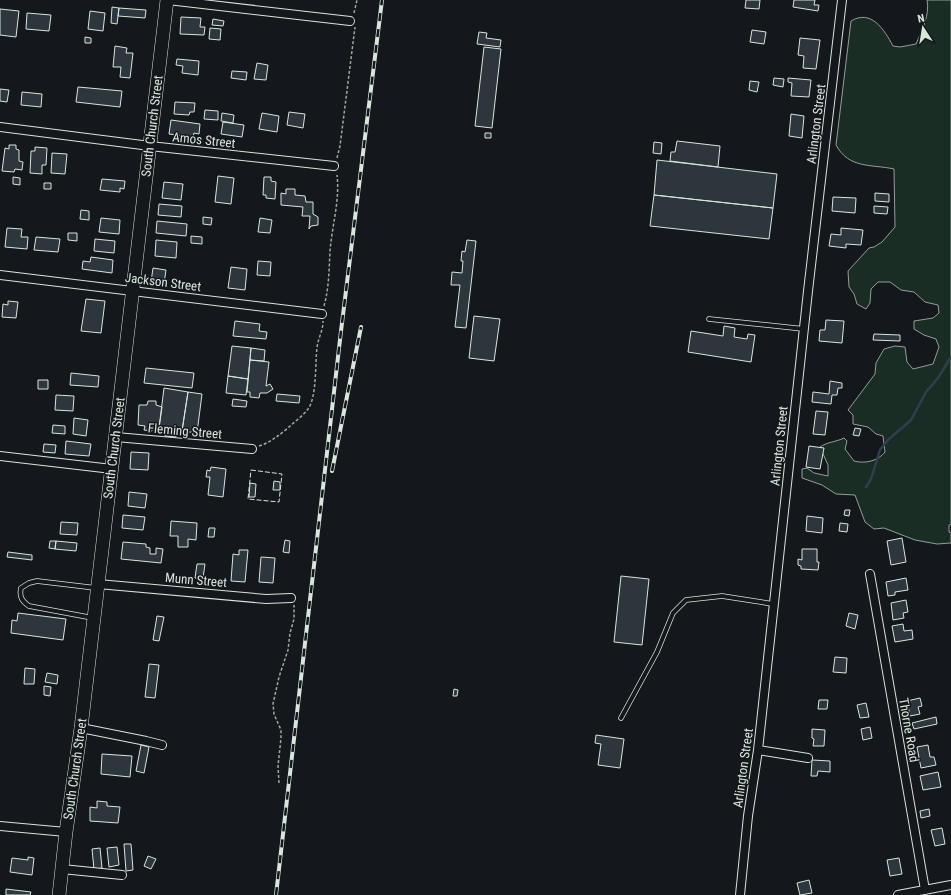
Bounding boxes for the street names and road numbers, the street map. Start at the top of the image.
street label: South Church Street [138,74,166,178]
street label: Arlington Street [804,83,828,165]
street label: Amos Street [172,129,236,151]
street label: Jackson Street [124,270,202,294]
street label: South Church Street [100,396,128,500]
street label: Arlington Street [767,405,791,487]
street label: Fleming Street [147,420,223,442]
street label: Munn Street [164,570,228,590]
street label: Thorne Road [896,697,922,763]
street label: South Church Street [60,717,90,821]
street label: Arlington Street [730,727,756,809]

